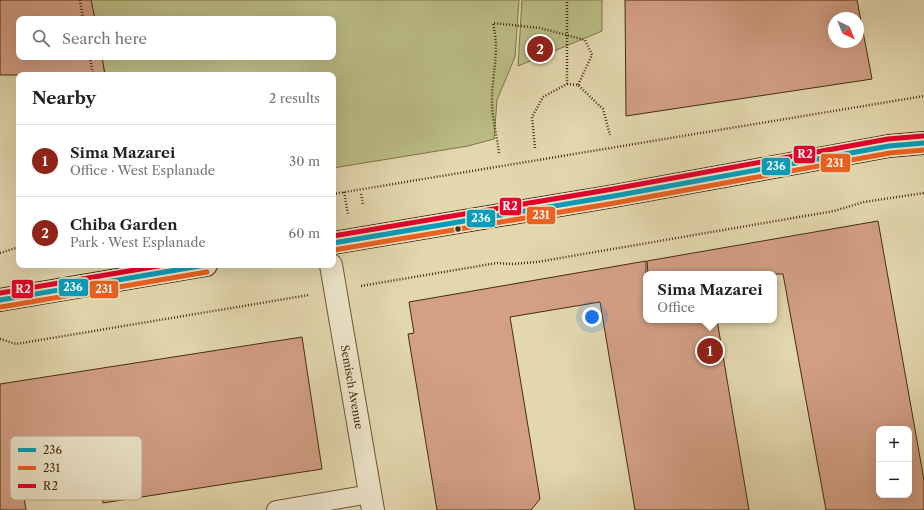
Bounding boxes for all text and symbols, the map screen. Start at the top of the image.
north arrow [828,12,864,48]
search box [16,16,336,60]
icon: search [30,27,52,49]
text: Search here [62,29,147,48]
pin: 2 [527,34,553,64]
text: Nearby [32,88,96,108]
text: 2 results [269,90,320,106]
text: Sima Mazarei [70,143,175,162]
line badge: R2 [793,145,816,164]
text: R2 [797,147,813,161]
text: 1 [42,153,48,169]
text: 30 m [289,153,320,169]
line badge: 231 [820,153,851,173]
text: 231 [826,156,844,170]
line badge: 236 [761,157,791,176]
text: 236 [766,159,786,173]
text: Office · West Esplanade [70,162,215,178]
line badge: R2 [499,197,522,216]
text: R2 [502,199,518,213]
line badge: 231 [526,206,556,225]
text: 231 [532,208,550,222]
line badge: 236 [466,209,496,228]
text: 236 [471,211,491,225]
text: Chiba Garden [70,215,178,234]
unlabelled marker [453,224,463,234]
text: 2 [41,225,49,241]
text: 60 m [289,225,320,241]
text: Park · West Esplanade [70,234,206,250]
popup [643,271,777,323]
line badge: 236 [58,278,89,297]
line badge: R2 [11,279,34,299]
text: 236 [63,280,83,294]
line badge: 231 [89,280,119,299]
text: Sima Mazarei [657,280,763,299]
text: R2 [15,282,31,296]
text: 231 [95,282,113,296]
text: Office [657,299,695,315]
your location [582,307,602,327]
pin: 1 [697,336,723,366]
street label: Semisch Avenue [338,344,366,430]
map controls [876,426,912,498]
button: + [876,426,912,462]
legend [10,436,142,500]
text: 236 [43,443,62,457]
text: 231 [43,461,60,475]
button: − [876,462,912,498]
text: R2 [43,479,58,493]

